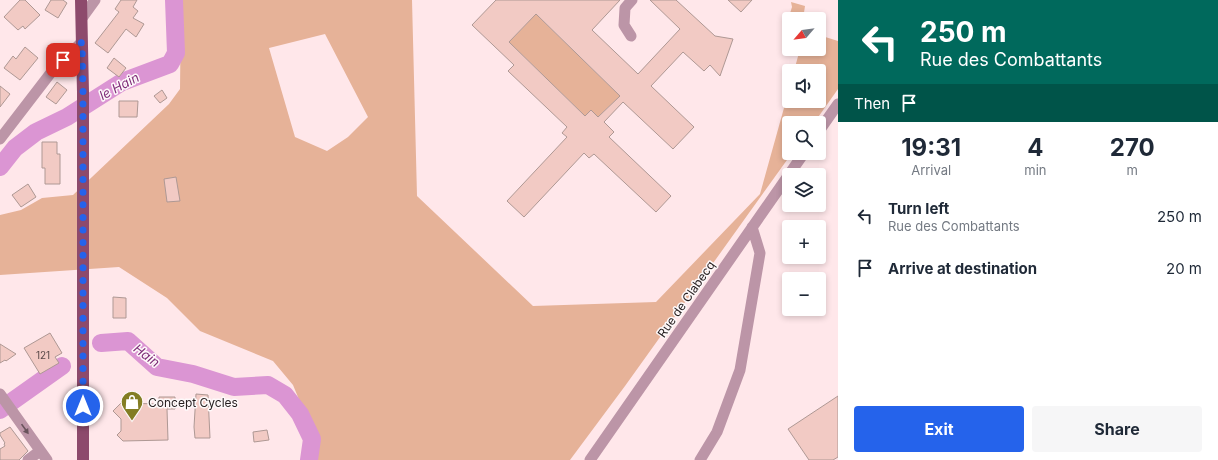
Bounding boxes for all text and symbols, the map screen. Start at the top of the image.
north arrow [782,12,826,56]
map controls [782,12,826,316]
text: 250 m [920,15,1007,49]
icon: left [854,16,906,68]
pin [46,43,80,77]
icon: arrive [52,49,74,71]
text: Rue des Combattants [920,49,1102,70]
button: sound [782,64,826,108]
water label: le Hain [96,69,142,103]
icon: arrive [898,92,920,114]
text: Then [854,94,890,113]
button: search [782,116,826,160]
text: 19:31 [901,133,961,162]
text: 4 [1027,133,1044,162]
text: 270 [1110,133,1155,162]
text: Arrival [911,162,951,178]
text: min [1024,162,1047,178]
text: m [1127,162,1138,178]
button: layers [782,168,826,212]
text: Turn left [888,199,949,218]
icon: left [854,205,876,227]
text: 250 m [1157,207,1202,226]
text: Rue des Combattants [888,218,1020,234]
button: + [782,220,826,264]
icon: arrive [854,257,876,279]
street label: Rue de Clabecq [654,258,718,340]
text: Arrive at destination [888,259,1037,278]
text: 20 m [1166,259,1202,278]
button: − [782,272,826,316]
water label: Hain [131,340,163,370]
house number: 121 [36,349,50,361]
position arrow [62,385,104,427]
shop icon: Concept Cycles [119,389,145,422]
place label: Concept Cycles [148,395,238,410]
button: Exit [854,406,1024,452]
button: Share [1032,406,1202,452]
one-way arrow [21,424,29,434]

